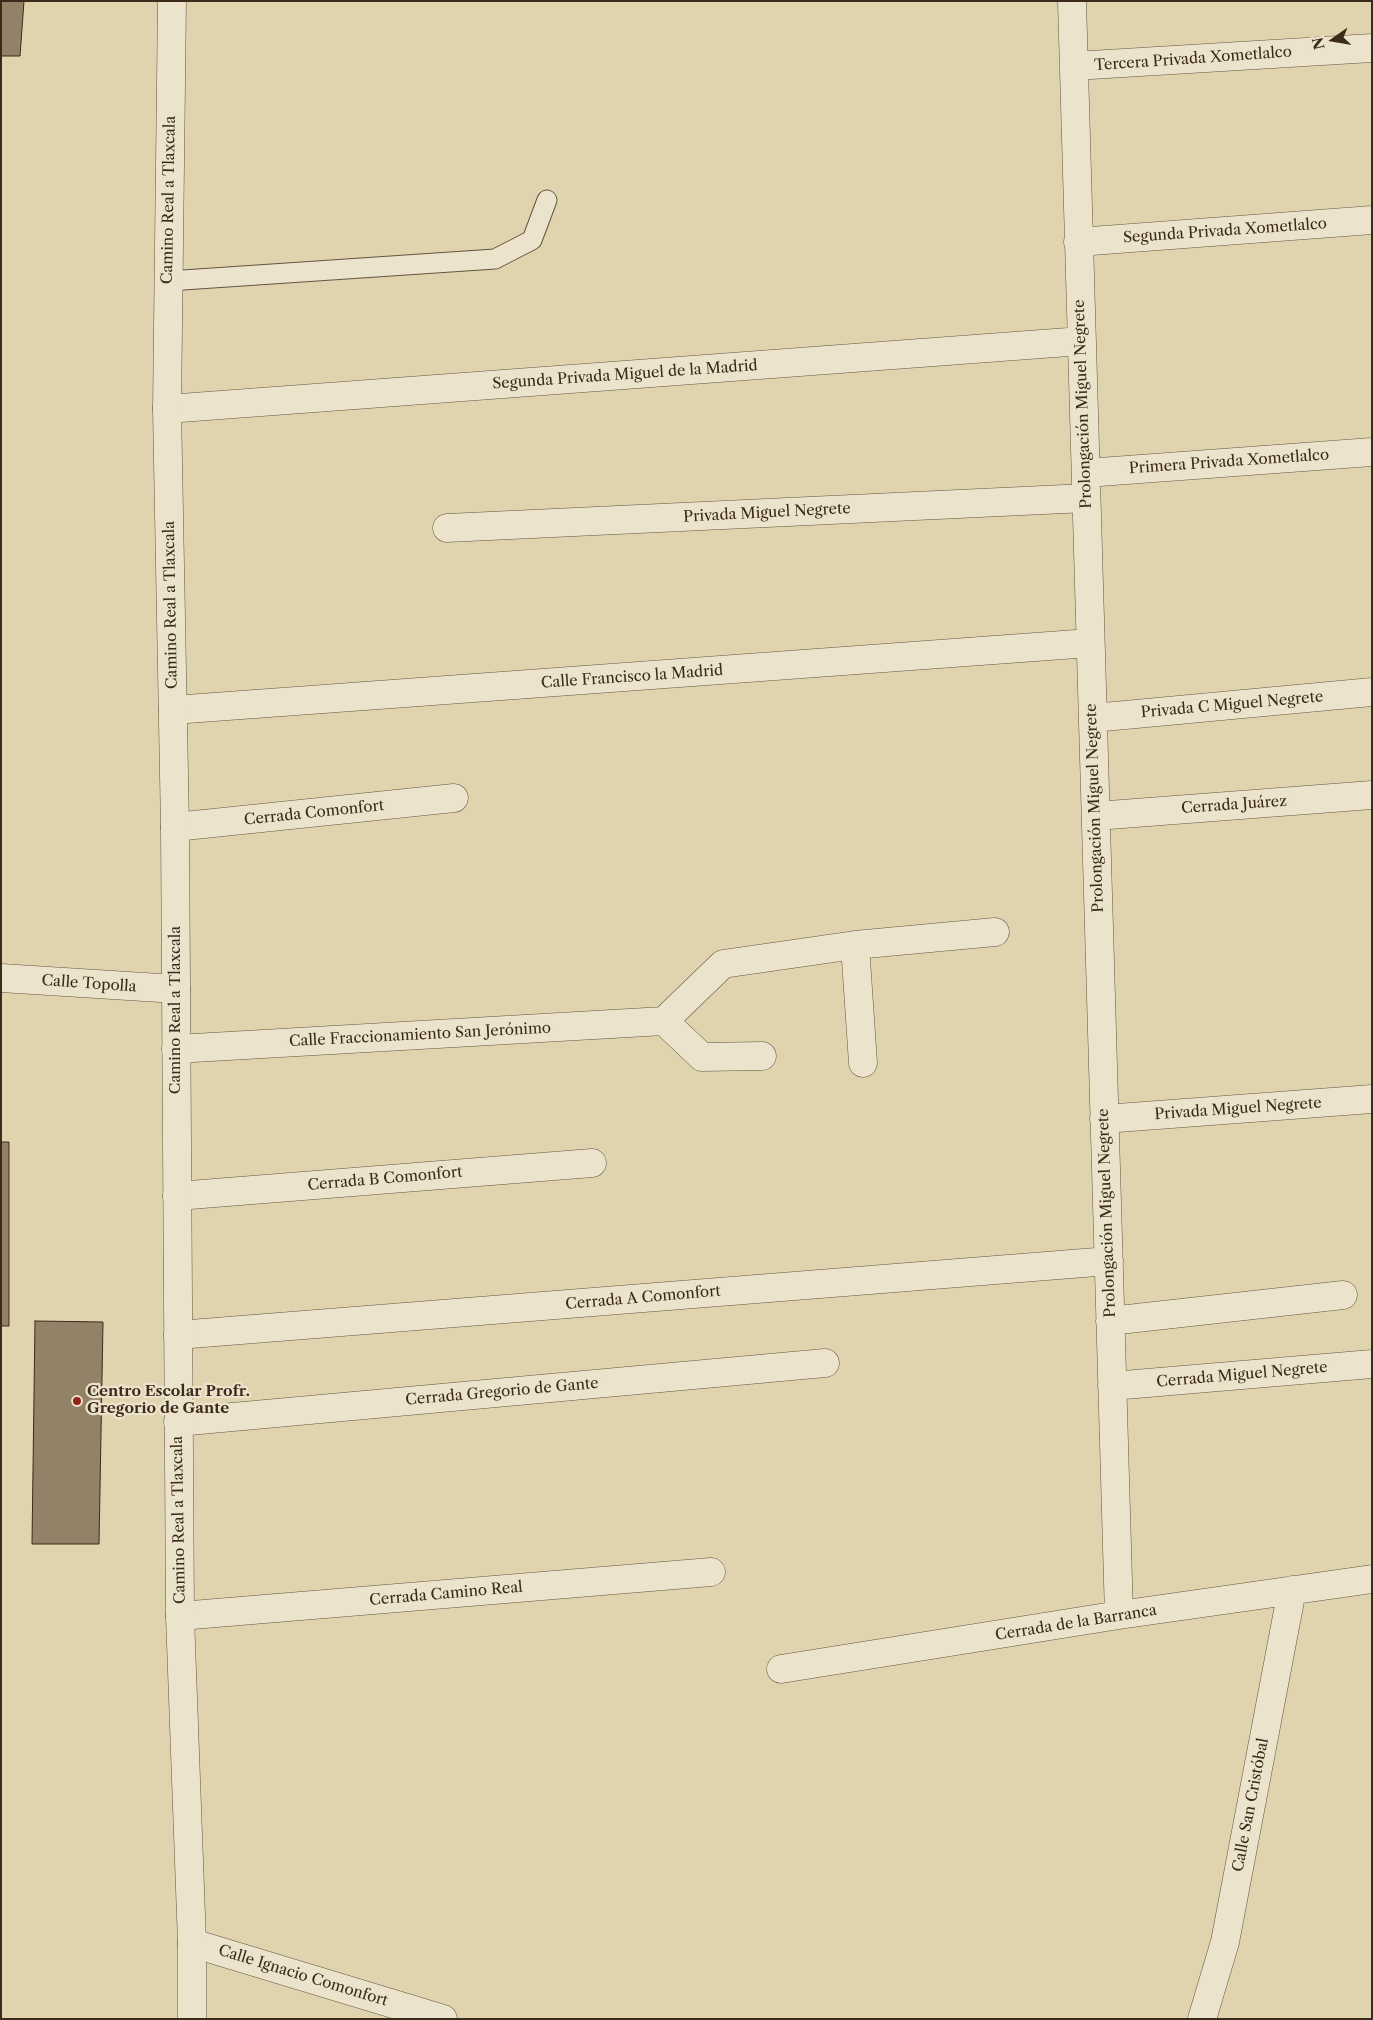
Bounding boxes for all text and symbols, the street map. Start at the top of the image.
north arrow [1308,15,1358,65]
text: N [1308,35,1329,51]
street label: Tercera Privada Xometlalco [1094,43,1292,75]
street label: Camino Real a Tlaxcala [159,116,179,284]
street label: Segunda Privada Xometlalco [1122,215,1328,247]
street label: Prolongación Miguel Negrete [1070,299,1096,509]
street label: Segunda Privada Miguel de la Madrid [492,357,758,393]
street label: Primera Privada Xometlalco [1128,446,1330,478]
street label: Privada Miguel Negrete [683,500,851,526]
street label: Camino Real a Tlaxcala [161,521,181,689]
street label: Calle Francisco la Madrid [540,662,724,692]
street label: Privada C Miguel Negrete [1140,688,1324,722]
street label: Prolongación Miguel Negrete [1082,703,1108,913]
street label: Cerrada Juárez [1180,792,1288,818]
street label: Cerrada Comonfort [243,797,385,829]
street label: Camino Real a Tlaxcala [167,926,185,1094]
street label: Calle Topolla [41,972,137,996]
street label: Calle Fraccionamiento San Jerónimo [288,1019,552,1051]
street label: Privada Miguel Negrete [1154,1094,1322,1124]
street label: Prolongación Miguel Negrete [1094,1108,1120,1318]
street label: Cerrada B Comonfort [307,1163,463,1195]
street label: Cerrada A Comonfort [565,1282,721,1314]
street label: Cerrada Miguel Negrete [1156,1359,1328,1391]
street label: Cerrada Gregorio de Gante [405,1375,599,1409]
place label: Centro Escolar Profr. Gregorio de Gante [87,1383,250,1418]
marker: Centro Escolar Profr. Gregorio de Gante [71,1395,83,1407]
street label: Camino Real a Tlaxcala [169,1436,189,1604]
street label: Cerrada Camino Real [369,1578,523,1610]
street label: Cerrada de la Barranca [994,1601,1158,1645]
street label: Calle San Cristóbal [1229,1737,1273,1873]
street label: Calle Ignacio Comonfort [216,1942,390,2010]

